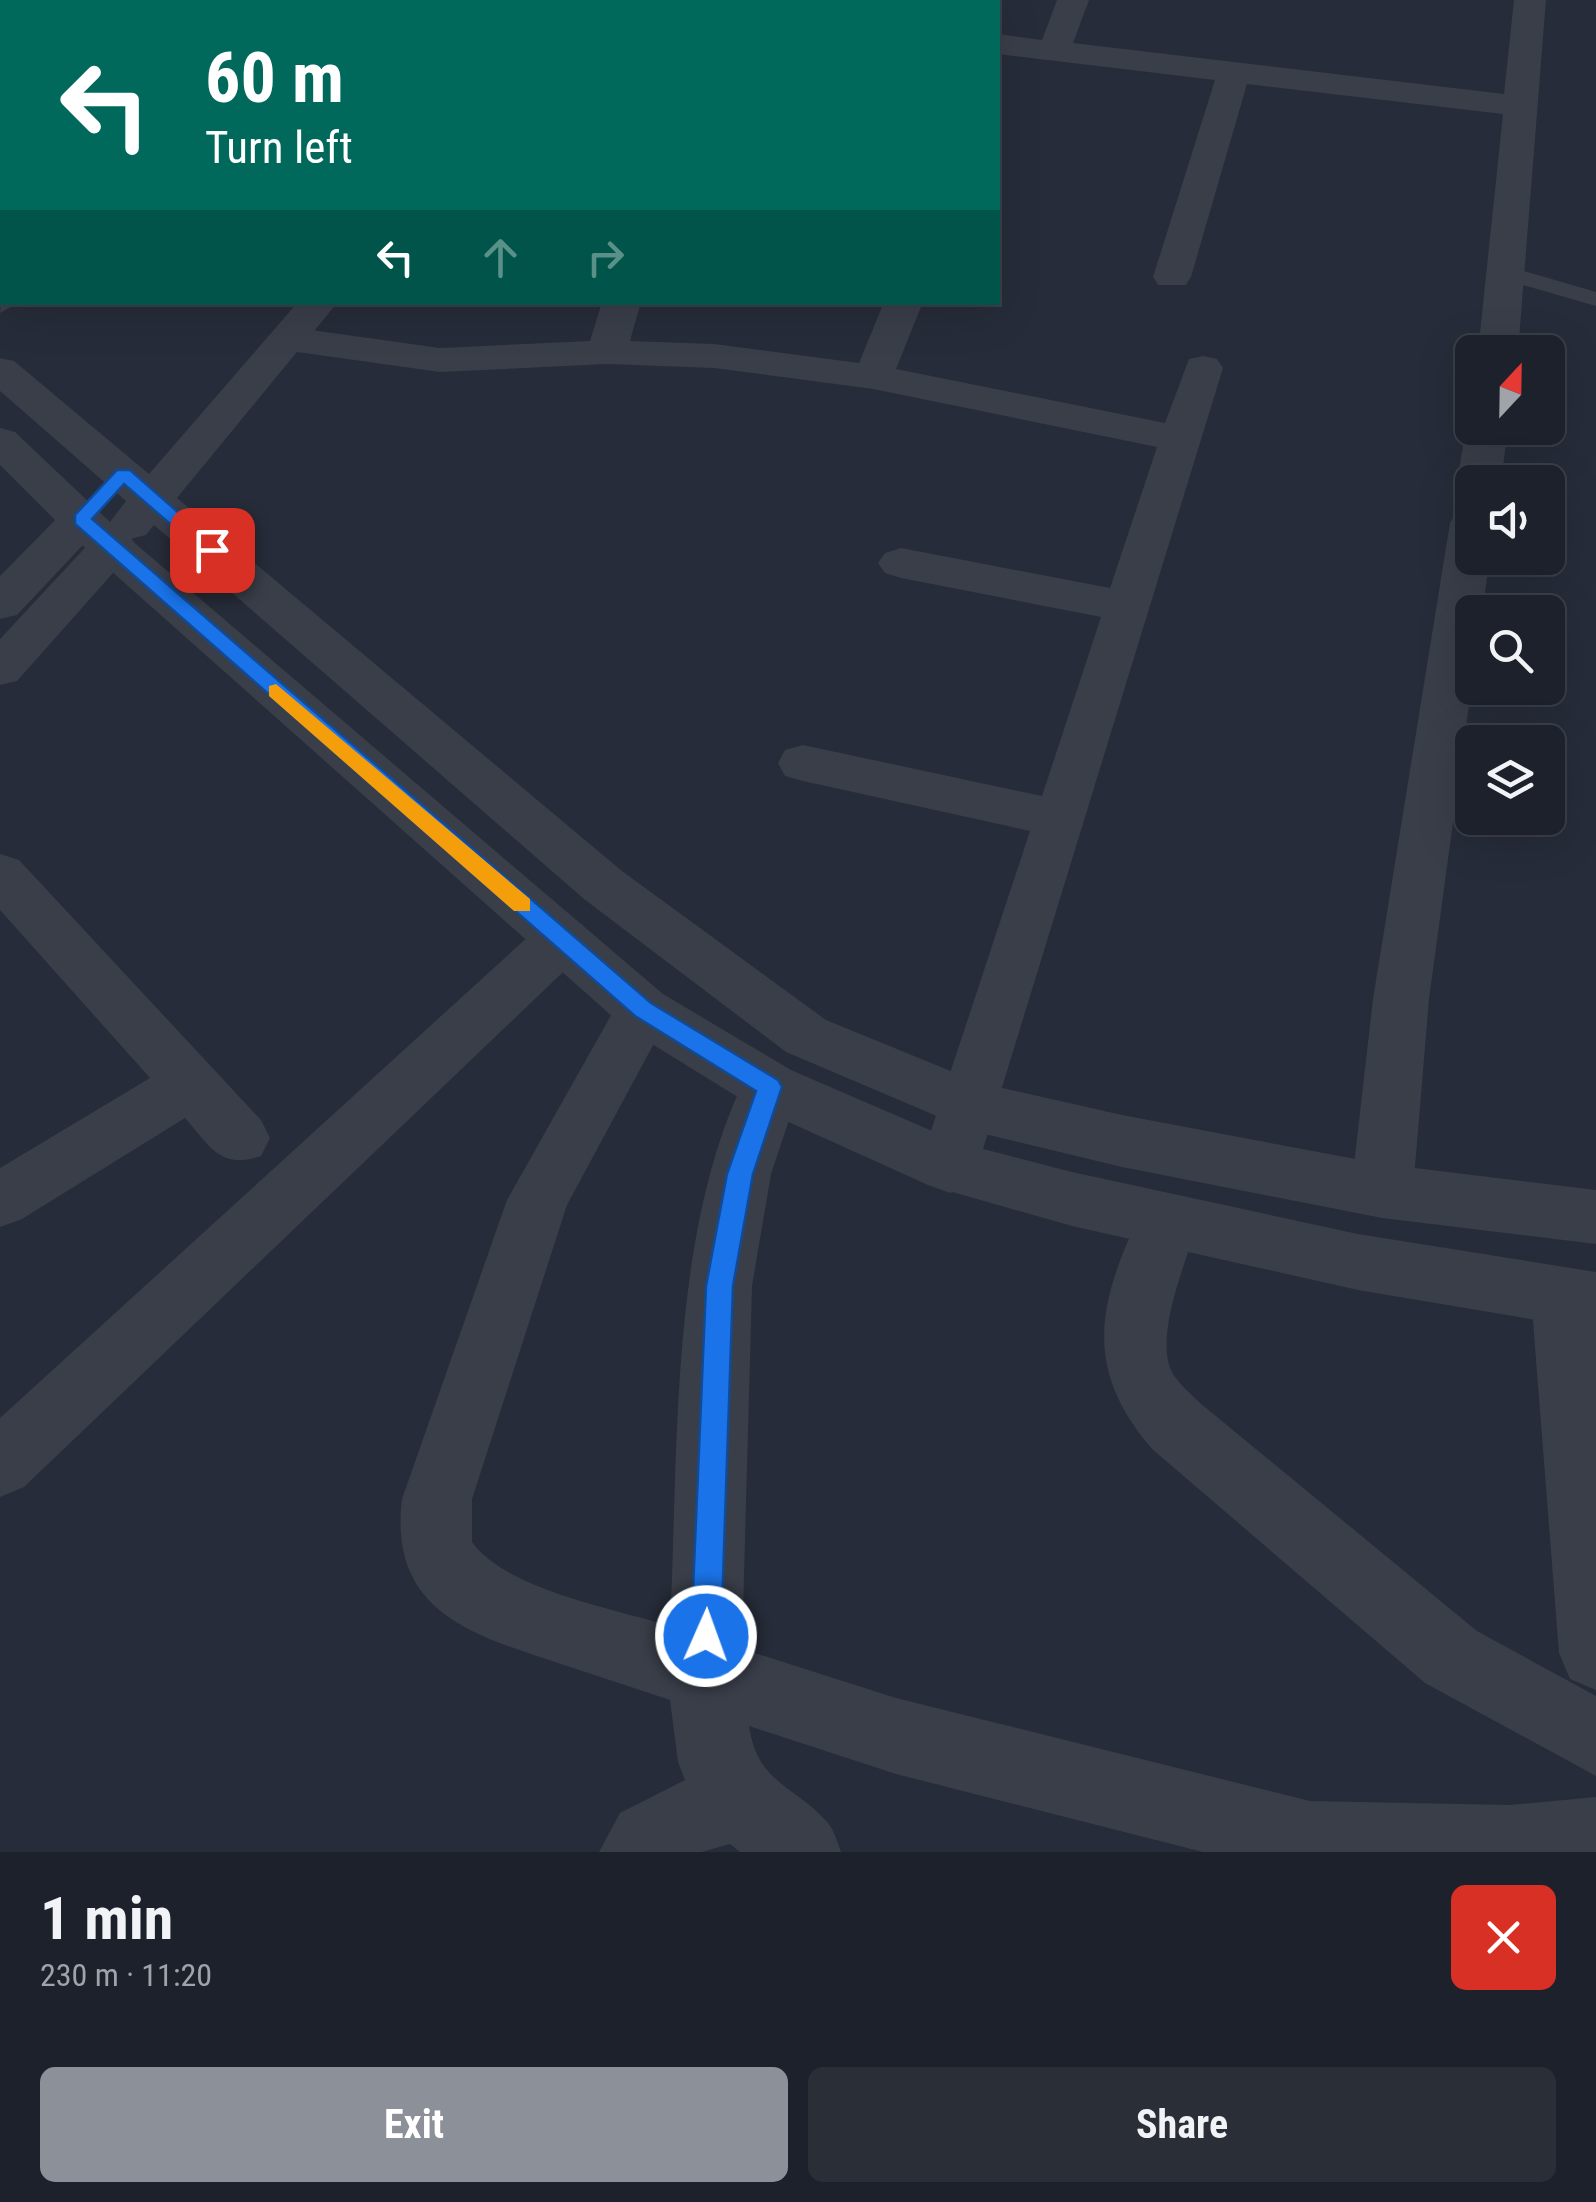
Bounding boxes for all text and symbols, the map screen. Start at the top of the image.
text: 60 m [205,37,344,119]
icon: left [40,40,170,170]
text: Turn left [205,121,353,174]
icon: left [368,230,423,285]
icon: ahead [473,230,528,285]
icon: right [578,230,633,285]
north arrow [1455,335,1565,445]
map controls [1455,335,1565,835]
button: sound [1455,465,1565,575]
pin [170,508,255,593]
icon: arrive [185,523,240,578]
button: search [1455,595,1565,705]
button: layers [1455,725,1565,835]
position arrow [654,1584,758,1688]
text: 1 min [40,1883,173,1954]
button: close [1451,1885,1556,1990]
text: 230 m · 11:20 [40,1956,212,1994]
button: Exit [40,2067,788,2182]
button: Share [808,2067,1556,2182]

